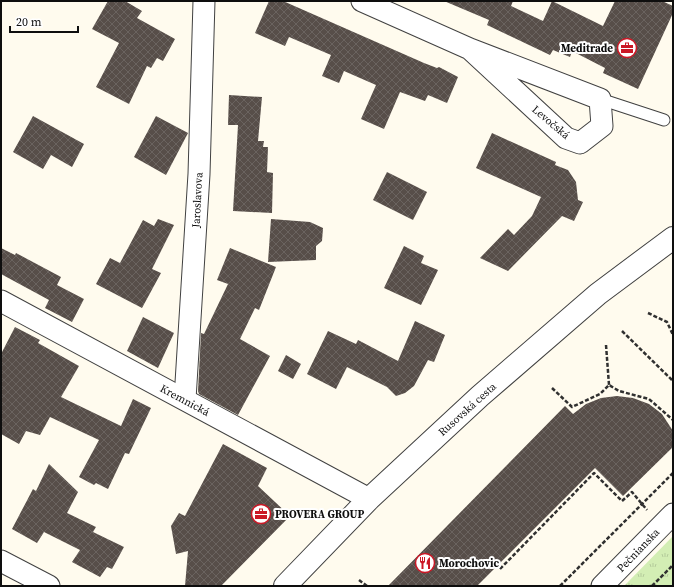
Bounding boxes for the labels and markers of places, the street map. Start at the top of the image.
office icon: Meditrade [616,37,638,59]
place label: Meditrade [561,41,613,56]
office icon: PROVERA GROUP [250,503,272,525]
place label: PROVERA GROUP [275,507,364,522]
restaurant icon: Morochovic [414,552,436,574]
place label: Morochovic [439,556,500,571]

